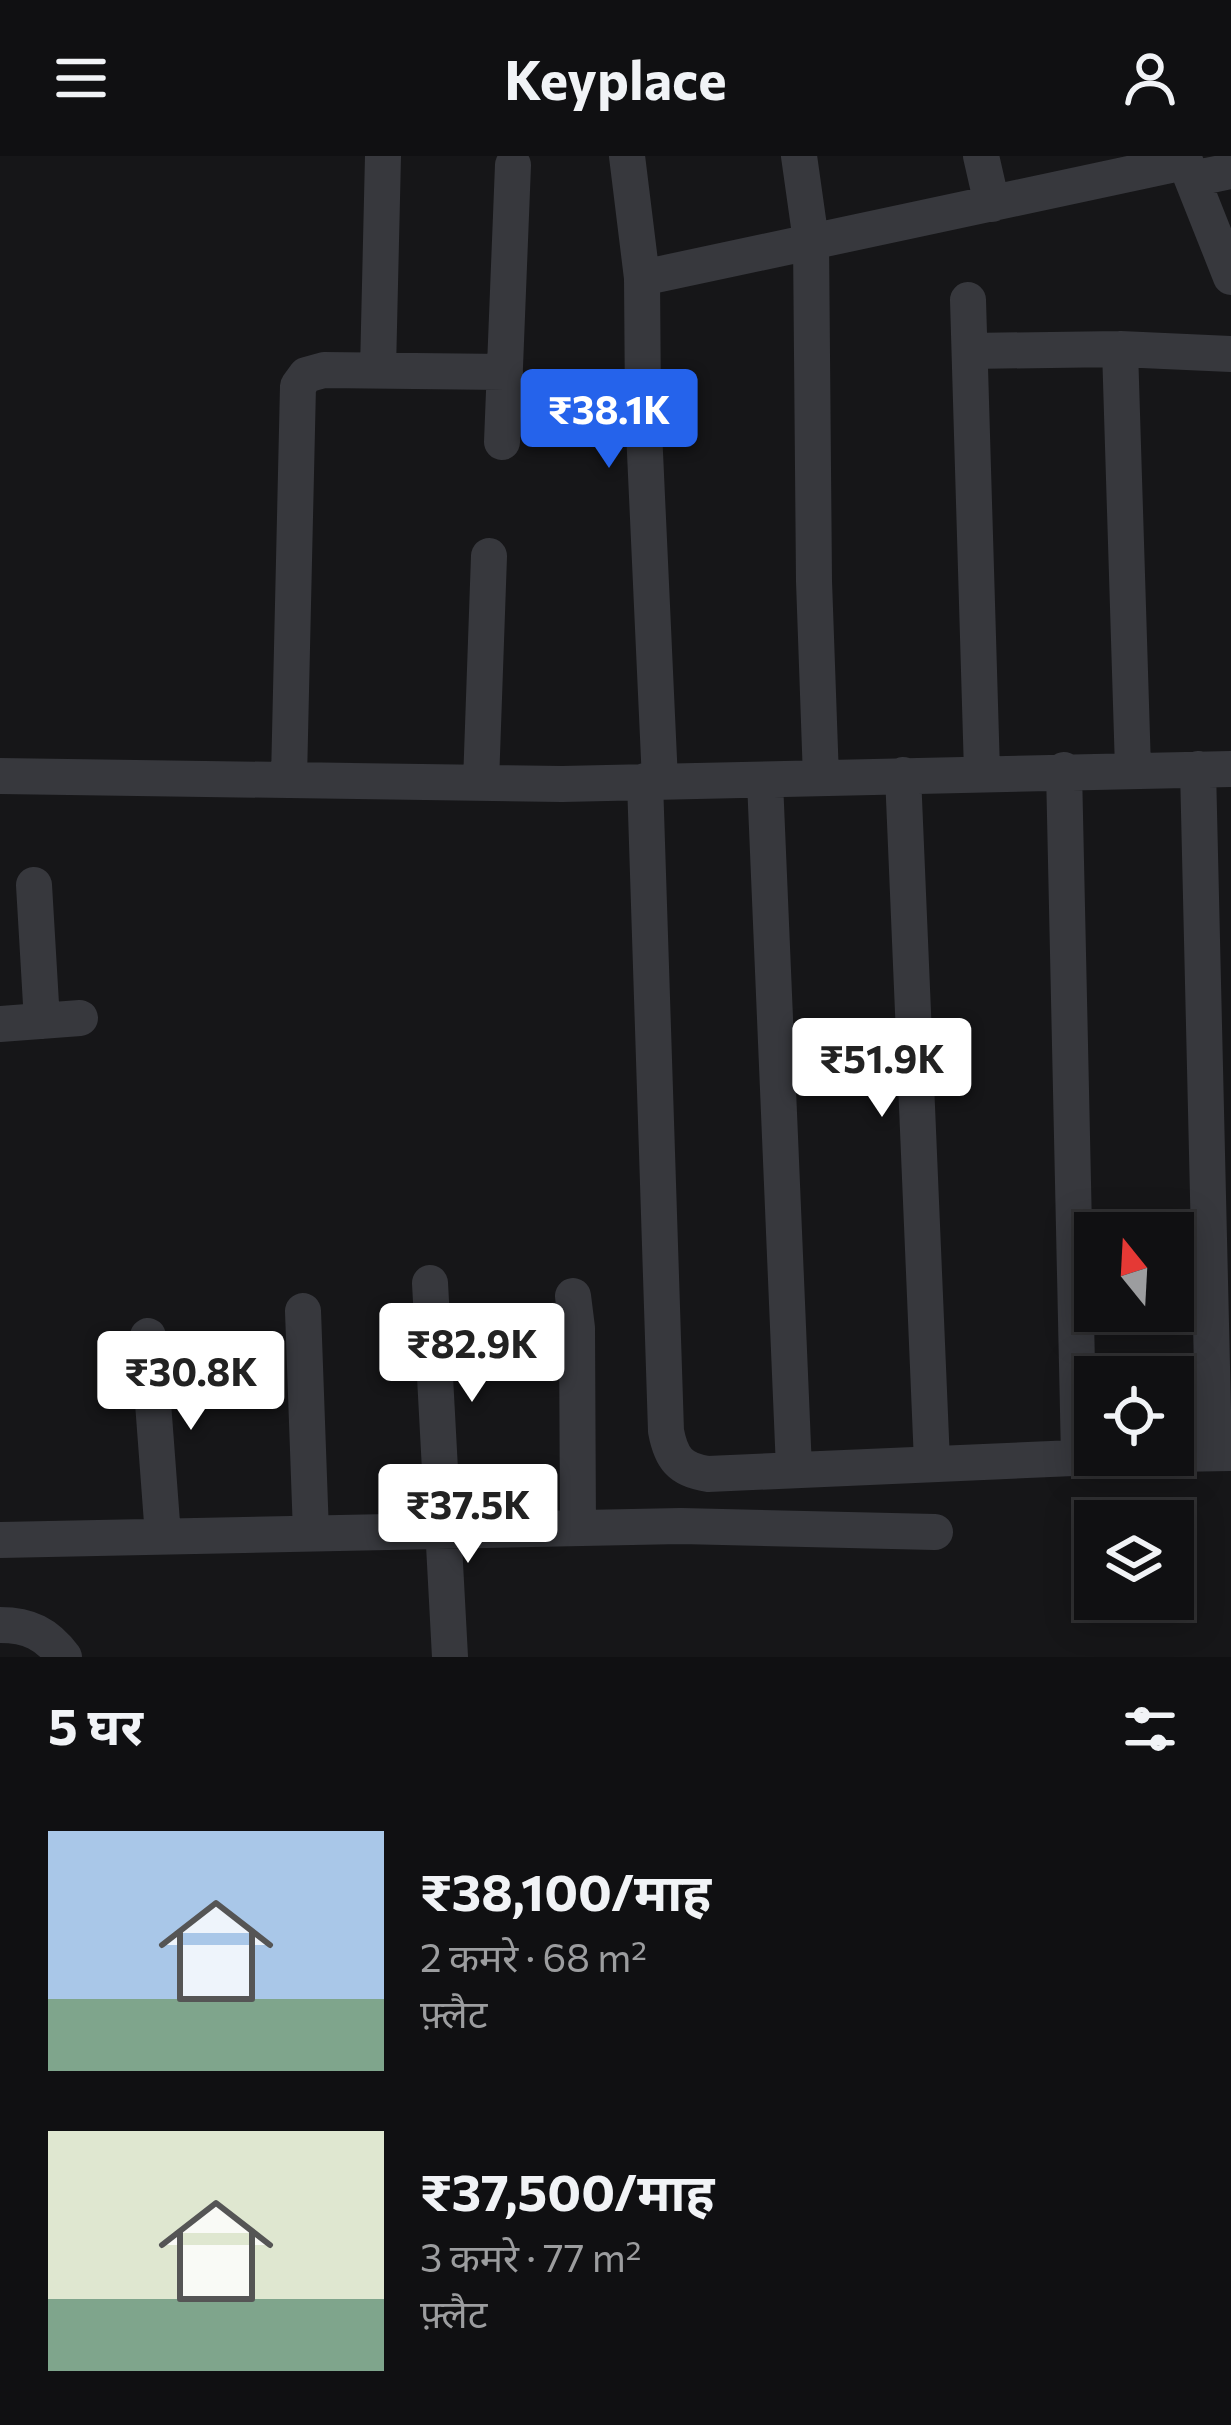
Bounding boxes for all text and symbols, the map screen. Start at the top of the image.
icon: menu [48,45,114,111]
text: Keyplace [504,45,727,111]
icon: person [1117,45,1183,111]
pin: ₹38.1K [511,369,707,471]
text: ₹38.1K [548,384,670,432]
pin: ₹51.9K [784,1018,980,1120]
text: ₹51.9K [819,1033,945,1081]
north arrow [1074,1212,1194,1332]
map controls [1074,1212,1194,1620]
pin: ₹82.9K [374,1303,570,1405]
text: ₹82.9K [406,1318,538,1366]
pin: ₹30.8K [93,1331,289,1433]
text: ₹30.8K [124,1346,258,1394]
button: locate [1074,1356,1194,1476]
pin: ₹37.5K [370,1464,566,1566]
text: ₹37.5K [405,1479,531,1527]
button: layers [1074,1500,1194,1620]
text: 5 घर [48,1693,143,1756]
icon: filters [1117,1696,1183,1762]
text: ₹38,100/माह [420,1859,711,1922]
icon: home [144,1879,288,2023]
text: 2 कमरे · 68 m² [420,1932,647,1980]
text: फ़्लैट [420,1988,487,2036]
text: ₹37,500/माह [420,2159,714,2222]
icon: home [144,2179,288,2323]
text: 3 कमरे · 77 m² [420,2232,641,2280]
text: फ़्लैट [420,2288,487,2336]

